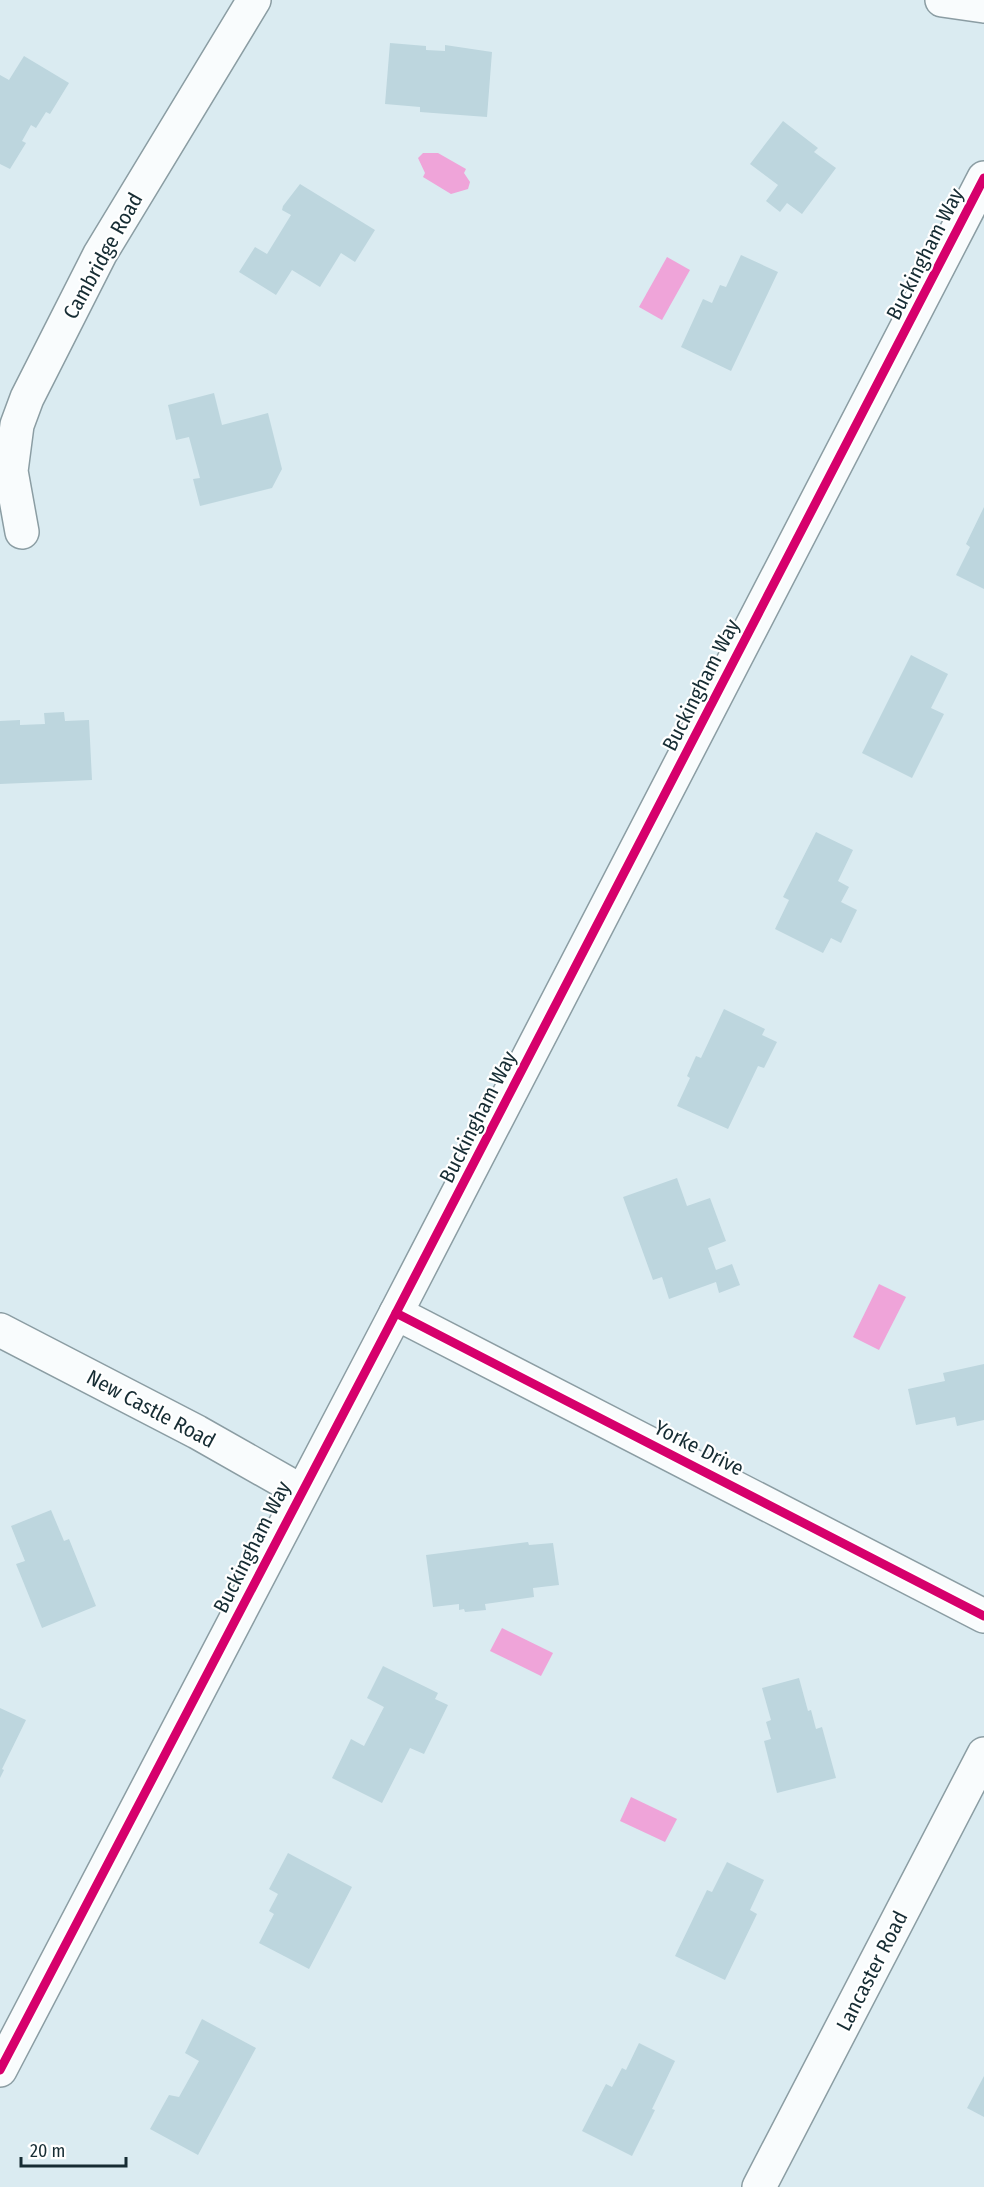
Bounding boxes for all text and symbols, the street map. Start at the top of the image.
street label: Buckingham Way [881,183,970,324]
street label: Cambridge Road [58,188,148,324]
street label: Buckingham Way [657,614,746,755]
street label: Buckingham Way [434,1046,523,1187]
street label: New Castle Road [82,1364,220,1454]
street label: Yorke Drive [650,1414,748,1482]
street label: Buckingham Way [208,1476,297,1617]
street label: Lancaster Road [831,1907,913,2035]
scale bar [21,2130,126,2168]
text: 20 m [30,2140,65,2162]

